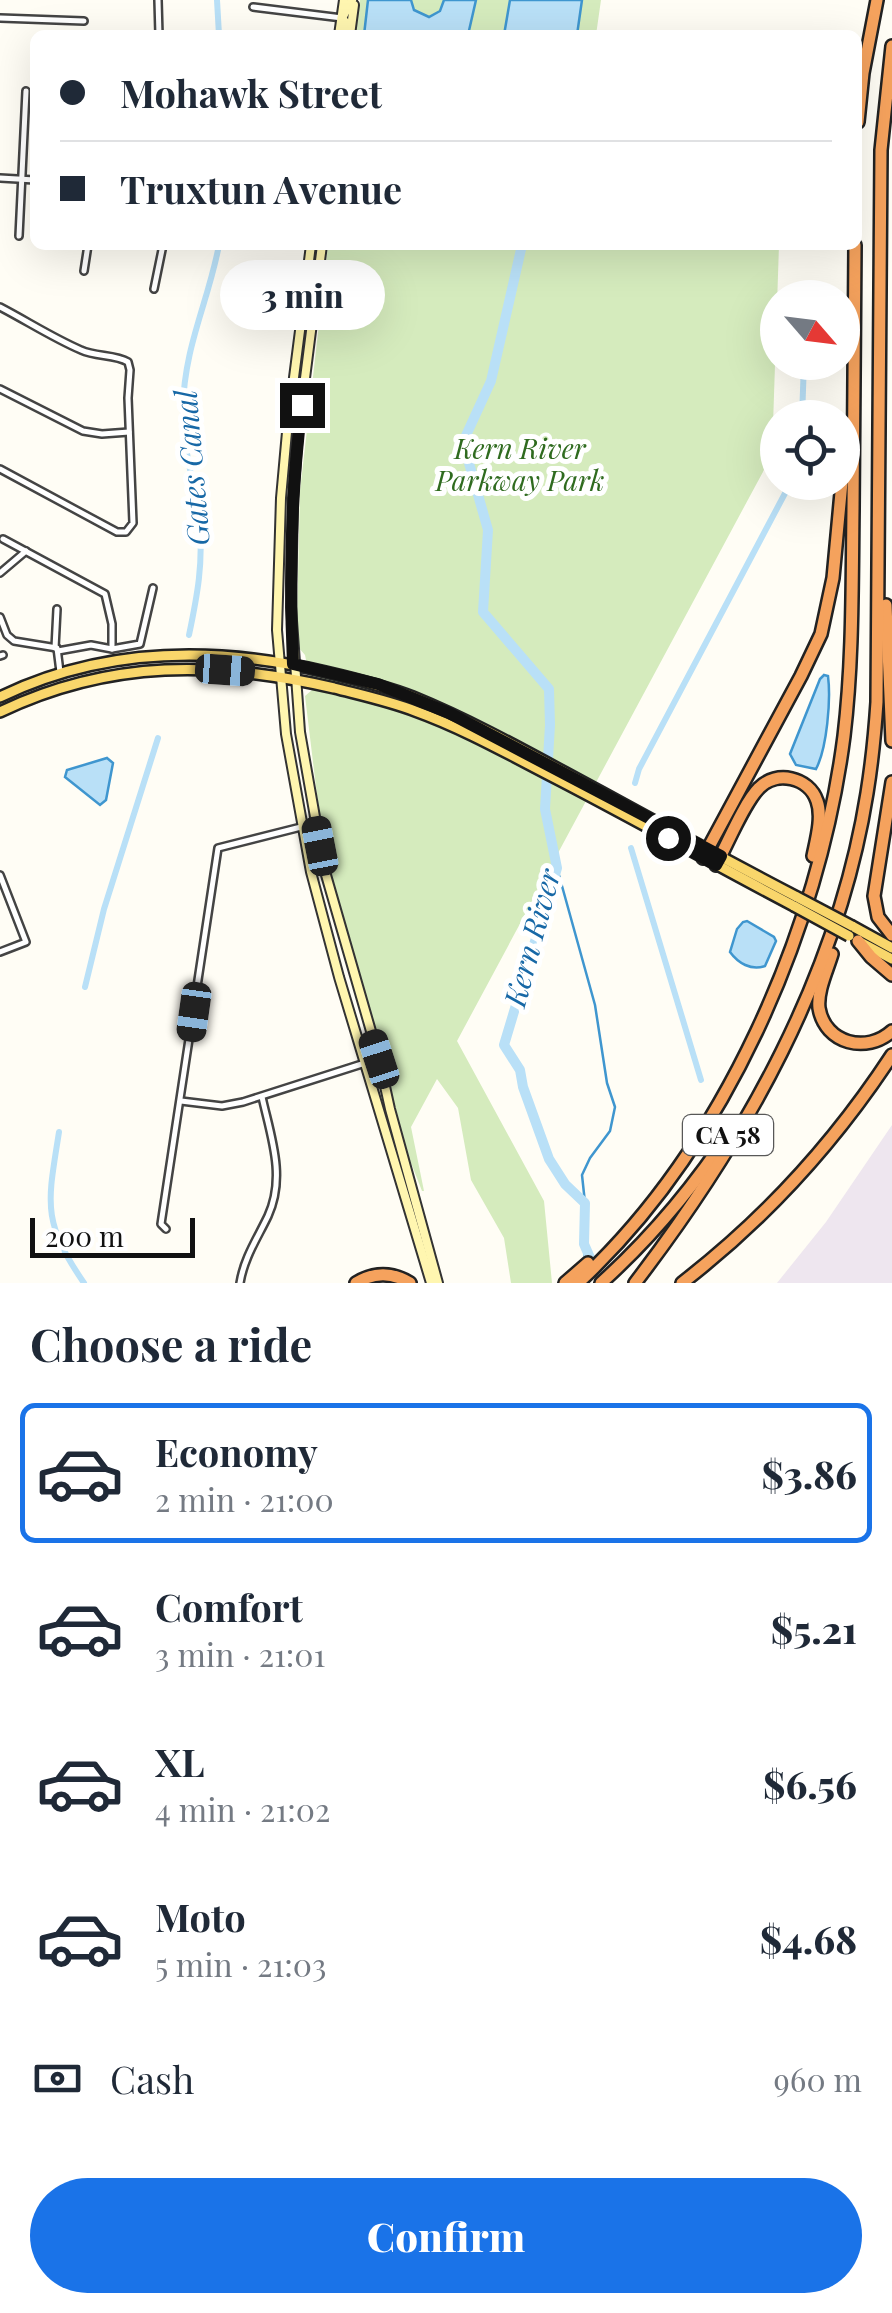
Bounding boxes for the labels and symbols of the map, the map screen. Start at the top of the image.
callout: 3 min [220,260,384,330]
north arrow [760,280,860,380]
route end [280,383,325,428]
water label: Gates Canal [164,387,218,548]
park label: Kern River Parkway Park [435,429,604,498]
car [194,653,256,687]
car [300,814,340,878]
route start [646,816,691,861]
water label: Kern River [493,863,569,1012]
car [175,980,213,1044]
car [355,1026,403,1092]
road number: CA 58 [683,1115,773,1155]
scale bar [30,1213,195,1258]

